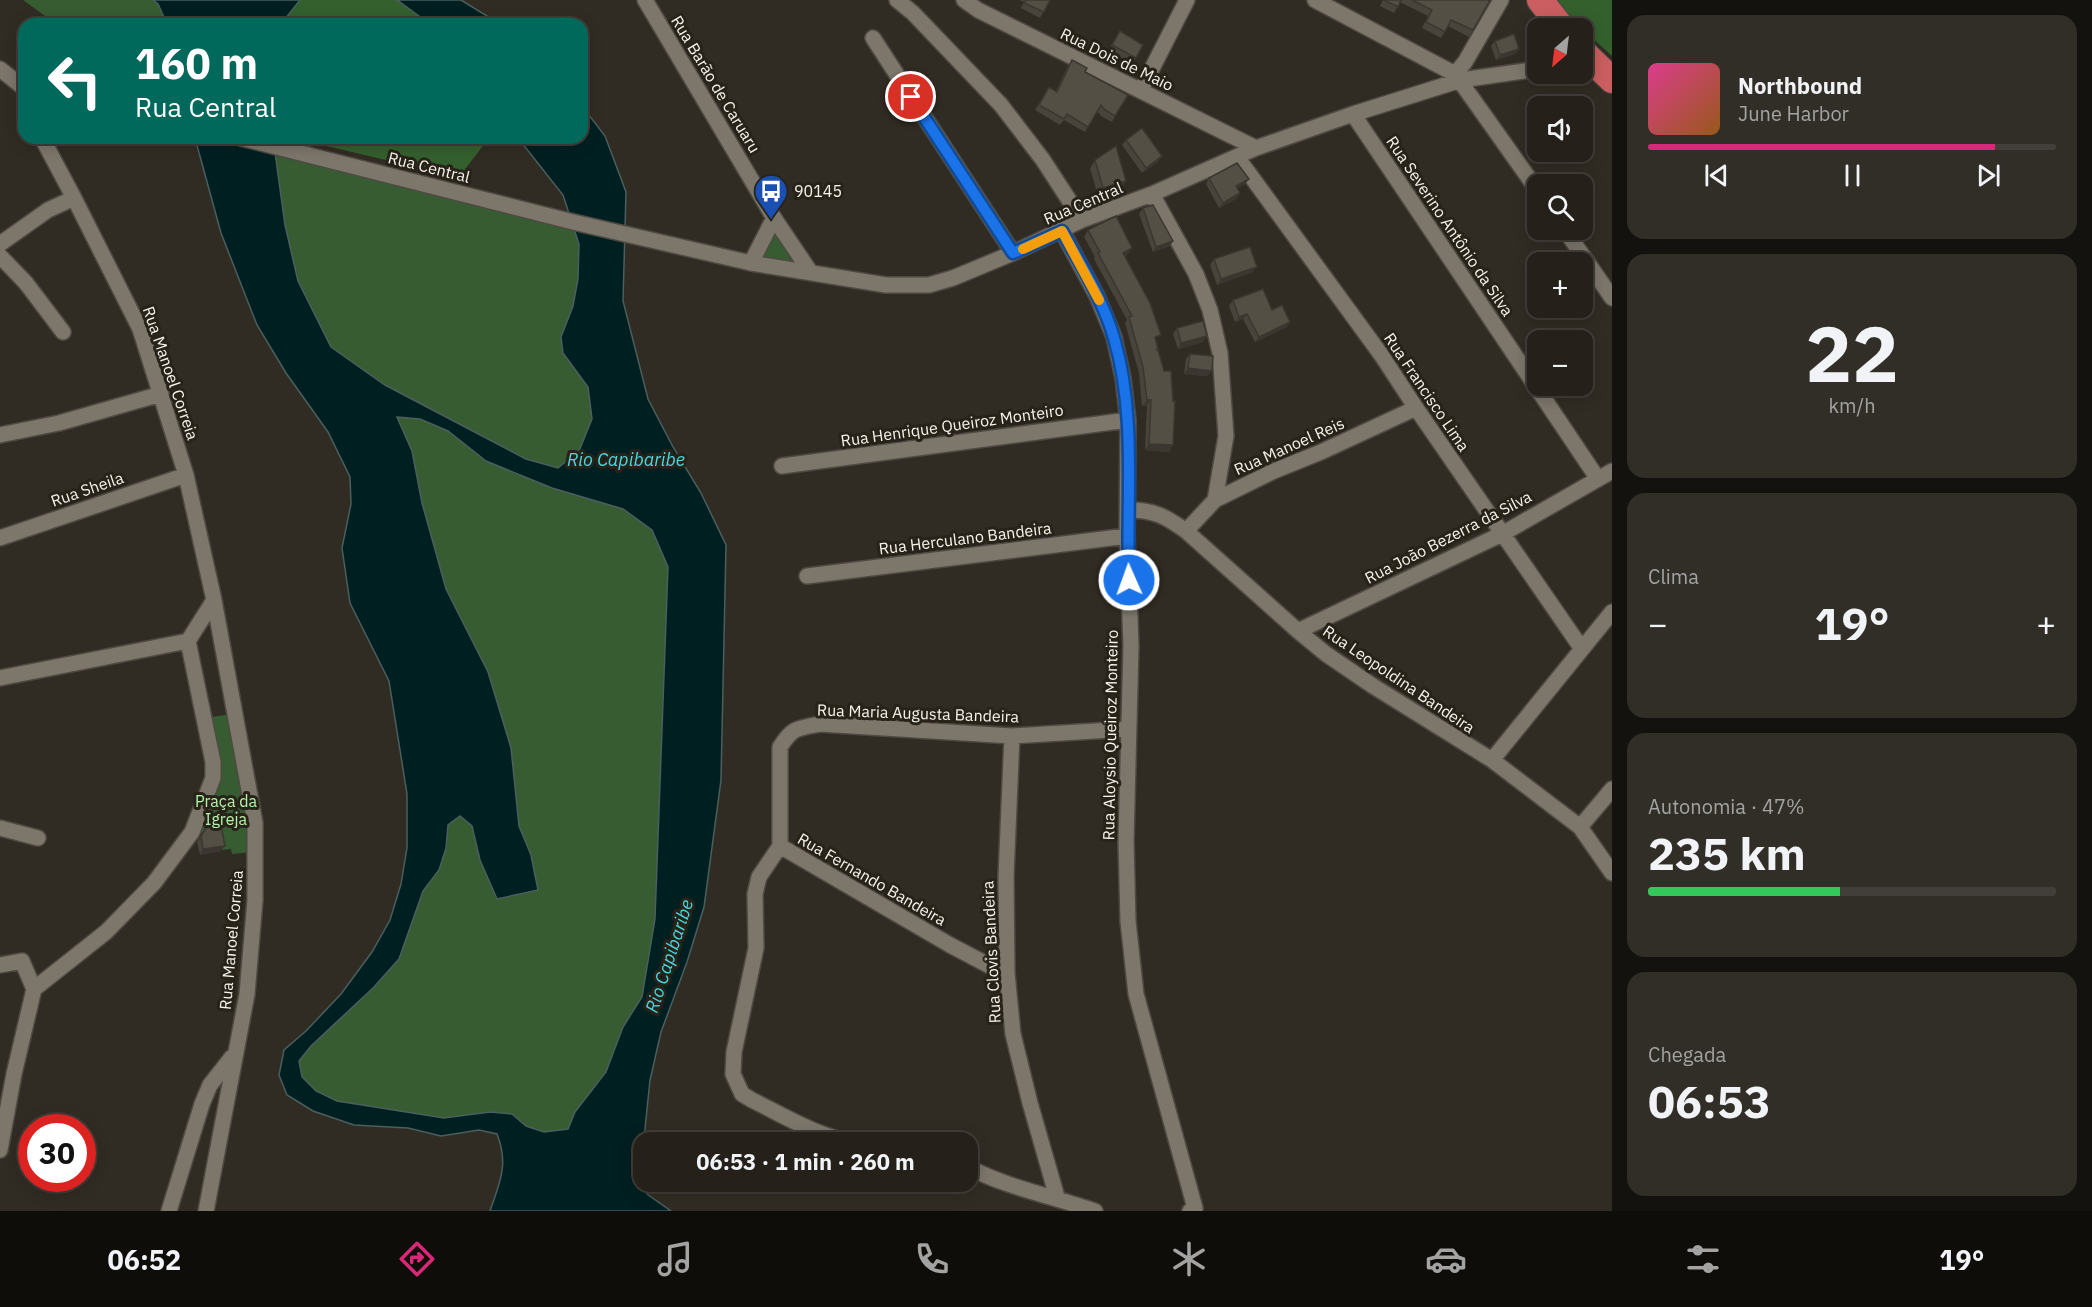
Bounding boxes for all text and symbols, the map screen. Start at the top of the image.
street label: Rua Barão de Caruaru [667,12,765,156]
north arrow [1527,18,1593,84]
map controls [1527,18,1593,396]
street label: Rua Dois de Maio [1057,23,1177,95]
text: 160 m [135,36,258,91]
icon: left [36,42,114,120]
pin [885,71,936,122]
text: Northbound [1738,71,1862,100]
icon: arrive [894,80,927,113]
text: Rua Central [135,89,276,124]
button: sound [1527,96,1593,162]
text: June Harbor [1738,100,1849,127]
street label: Rua Severino Antônio da Silva [1382,132,1518,320]
street label: Rua Central [386,147,472,187]
icon: previous [1700,159,1733,192]
icon: pause [1836,159,1869,192]
icon: next [1972,159,2005,192]
bus stop icon: 90145 [753,173,789,220]
button: search [1527,174,1593,240]
street label: Rua Central [1041,177,1125,229]
place label: 90145 [794,181,842,201]
button: + [1527,252,1593,318]
text: 22 [1805,302,1899,403]
street label: Rua Manoel Correia [139,304,203,443]
street label: Rua Francisco Lima [1380,329,1474,455]
button: − [1527,330,1593,396]
text: km/h [1828,392,1876,419]
street label: Rua Henrique Queiroz Monteiro [839,399,1065,451]
street label: Rua Manoel Reis [1231,413,1347,479]
water label: Rio Capibaribe [567,448,685,471]
street label: Rua Sheila [48,467,126,511]
street label: Rua João Bezerra da Silva [1361,486,1535,588]
street label: Rua Herculano Bandeira [877,517,1053,559]
position arrow [1097,548,1161,612]
text: Clima [1648,563,1699,590]
text: 19° [1814,594,1890,652]
text: − [1648,602,1668,645]
text: + [2036,602,2056,645]
street label: Rua Leopoldina Bandeira [1319,621,1479,738]
street label: Rua Aloysio Queiroz Monteiro [1098,629,1122,841]
street label: Rua Maria Augusta Bandeira [817,699,1020,727]
park label: Praça da Igreja [195,791,257,829]
text: Autonomia · 47% [1648,793,1805,820]
text: 235 km [1648,824,1806,882]
street label: Rua Fernando Bandeira [794,828,950,930]
street label: Rua Manoel Correia [215,869,247,1011]
street label: Rua Clovis Bandeira [977,880,1005,1024]
water label: Rio Capibaribe [640,896,698,1016]
text: Chegada [1648,1041,1726,1068]
text: 06:53 [1648,1072,1771,1130]
speed limit sign: 30 [18,1114,96,1192]
text: 06:53 · 1 min · 260 m [696,1147,915,1176]
icon: directions [396,1238,438,1280]
icon: music [654,1238,696,1280]
icon: phone [911,1238,953,1280]
icon: climate [1168,1238,1210,1280]
icon: car [1425,1238,1467,1280]
icon: filters [1682,1238,1724,1280]
text: 06:52 [108,1242,181,1277]
text: 19° [1939,1242,1984,1277]

